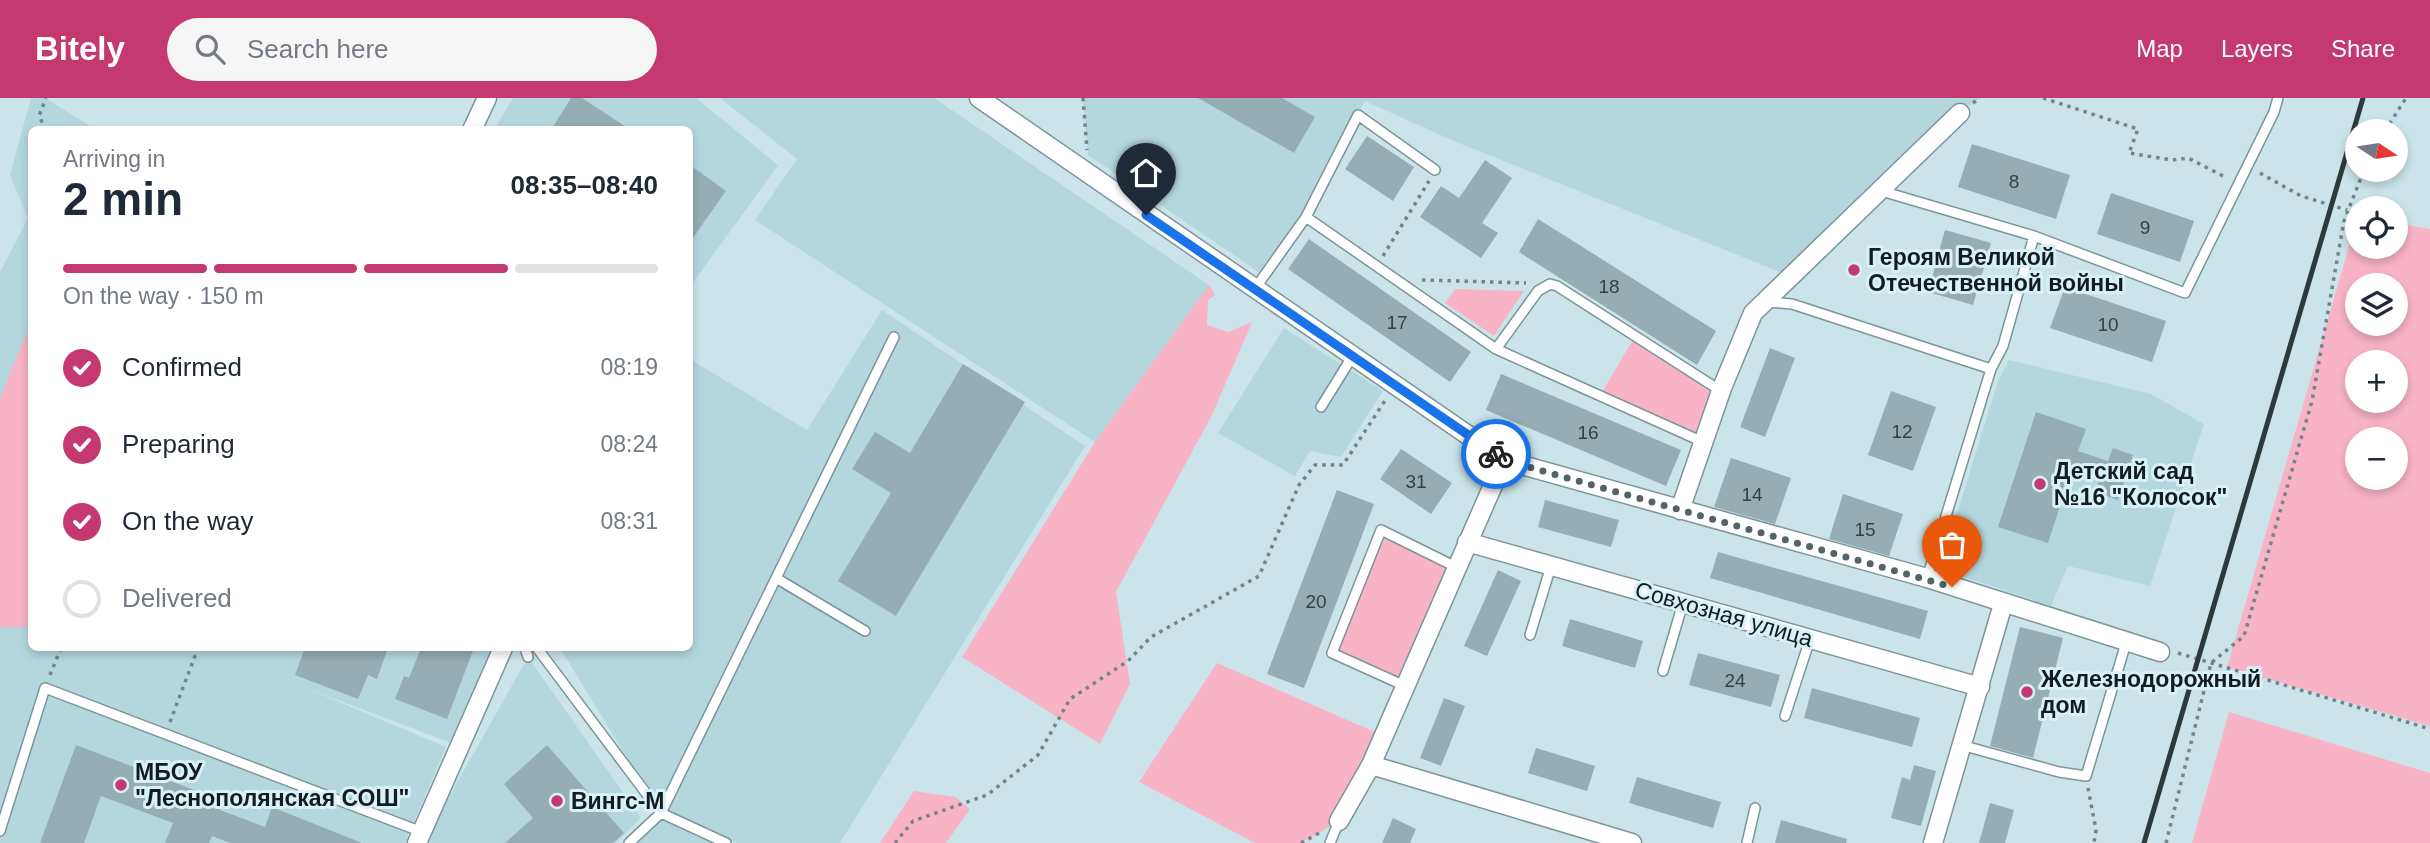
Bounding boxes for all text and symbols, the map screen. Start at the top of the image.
search box [167,18,657,81]
text: Bitely [35,30,125,67]
icon: search [191,30,229,68]
text: Search here [247,34,389,64]
text: Map [2136,35,2183,62]
text: Layers [2221,35,2293,62]
text: Share [2331,35,2395,62]
north arrow [2345,119,2408,182]
map controls [2345,119,2408,490]
pin [1116,143,1176,215]
text: Arriving in [63,146,165,172]
icon: home [1127,154,1165,192]
text: 08:35–08:40 [511,170,658,200]
house number: 8 [2009,171,2019,192]
text: 2 min [63,173,183,225]
button: locate [2345,196,2408,259]
house number: 9 [2140,217,2150,238]
place label: Героям Великой Отечественной войны [1868,244,2124,296]
marker: Героям Великой Отечественной войны [1846,262,1862,278]
button: layers [2345,273,2408,336]
house number: 18 [1598,276,1620,297]
text: On the way · 150 m [63,283,264,309]
house number: 17 [1386,312,1408,333]
house number: 10 [2097,314,2119,335]
icon: check [63,349,101,387]
button: + [2345,350,2408,413]
text: Confirmed [122,352,242,382]
text: 08:19 [600,354,658,380]
courier [1461,419,1531,489]
house number: 12 [1891,421,1913,442]
house number: 16 [1577,422,1599,443]
icon: check [63,426,101,464]
button: − [2345,427,2408,490]
text: Preparing [122,429,235,459]
text: 08:24 [600,431,658,457]
icon: bike [1477,435,1515,473]
place label: Детский сад №16 "Колосок" [2054,458,2227,510]
house number: 31 [1405,471,1427,492]
marker: Детский сад №16 "Колосок" [2032,476,2048,492]
house number: 14 [1741,484,1763,505]
icon: check [63,503,101,541]
text: On the way [122,506,254,536]
text: 08:31 [600,508,658,534]
pin [1922,515,1982,587]
house number: 15 [1854,519,1876,540]
icon: bag [1933,526,1971,564]
street label: Совхозная улица [1632,576,1816,652]
text: Delivered [122,583,232,613]
house number: 20 [1305,591,1327,612]
place label: Железнодорожный дом [2040,666,2261,718]
house number: 24 [1724,670,1746,691]
marker: Железнодорожный дом [2019,684,2035,700]
place label: МБОУ "Леснополянская СОШ" [135,759,409,811]
marker: МБОУ "Леснополянская СОШ" [113,777,129,793]
place label: Вингс-М [571,788,665,814]
marker: Вингс-М [549,793,565,809]

